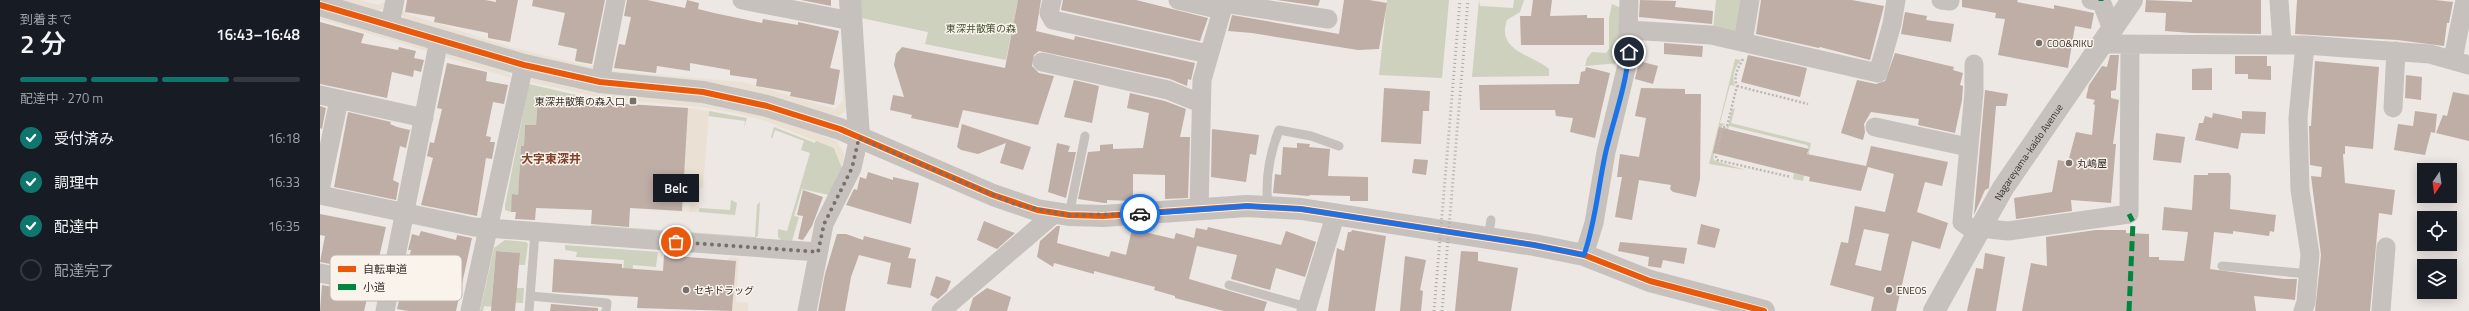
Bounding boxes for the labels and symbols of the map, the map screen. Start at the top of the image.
park label: 東深井散策の森 [946,21,1016,36]
pin [1612,35,1646,69]
place label: COO&RIKU [2047,36,2093,51]
marker: COO&RIKU [2034,38,2044,48]
place label: 東深井散策の森入口 [535,94,625,109]
marker: 東深井散策の森入口 [628,96,638,106]
street label: Nagareyama-kaido Avenue [1990,101,2066,203]
district label: 大字東深井 [521,149,581,168]
place label: 丸嶋屋 [2077,156,2107,171]
marker: 丸嶋屋 [2064,158,2074,168]
north arrow [2417,163,2457,203]
callout: Belc [653,174,699,202]
courier [1120,194,1160,234]
pin [659,225,693,259]
legend [330,255,462,301]
text: 自転車道 [363,261,407,277]
text: 小道 [363,279,385,295]
place label: セキドラッグ [694,283,754,298]
place label: ENEOS [1897,283,1927,298]
marker: セキドラッグ [681,285,691,295]
marker: ENEOS [1884,285,1894,295]

